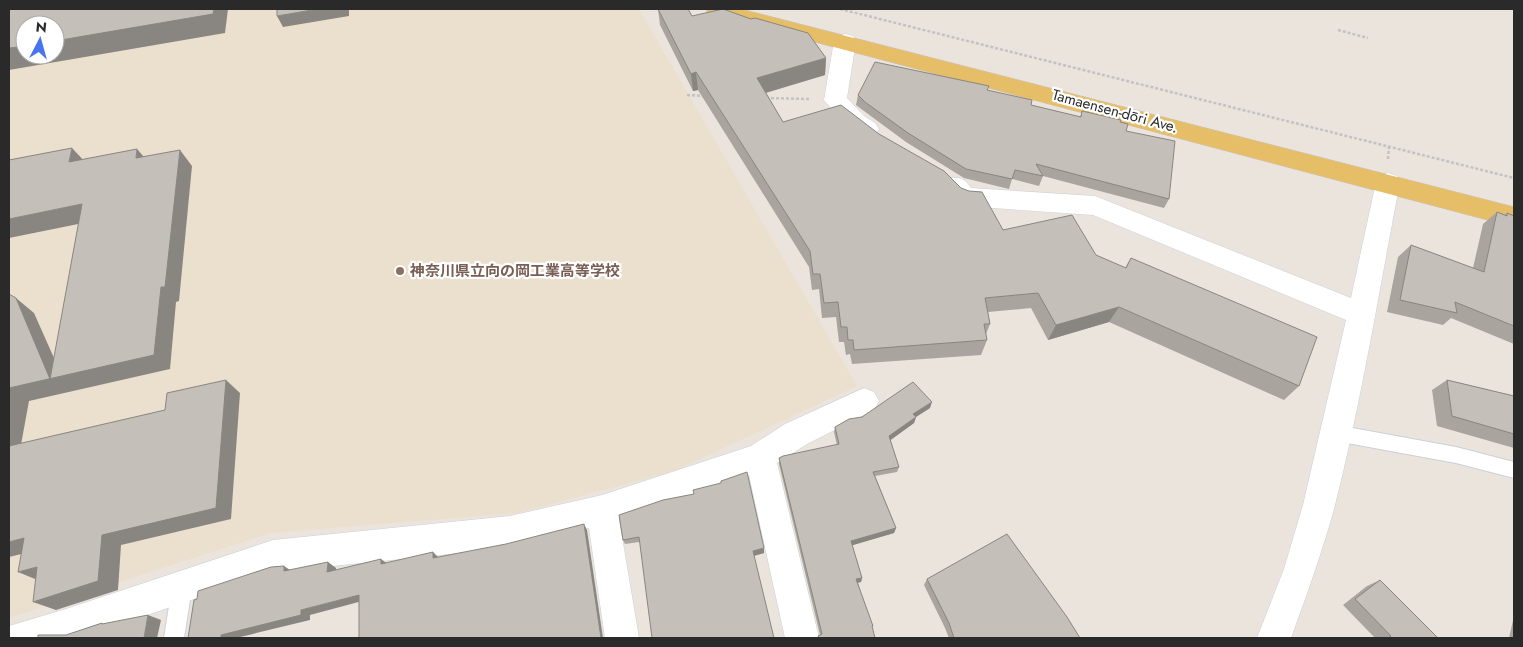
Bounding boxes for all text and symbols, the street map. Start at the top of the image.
north arrow [15,15,65,65]
text: N [35,17,48,38]
street label: Tamaensen-dōri Ave. [1050,84,1180,138]
place label: 神奈川県立向の岡工業高等学校 [409,260,620,282]
marker: 神奈川県立向の岡工業高等学校 [394,265,406,277]

